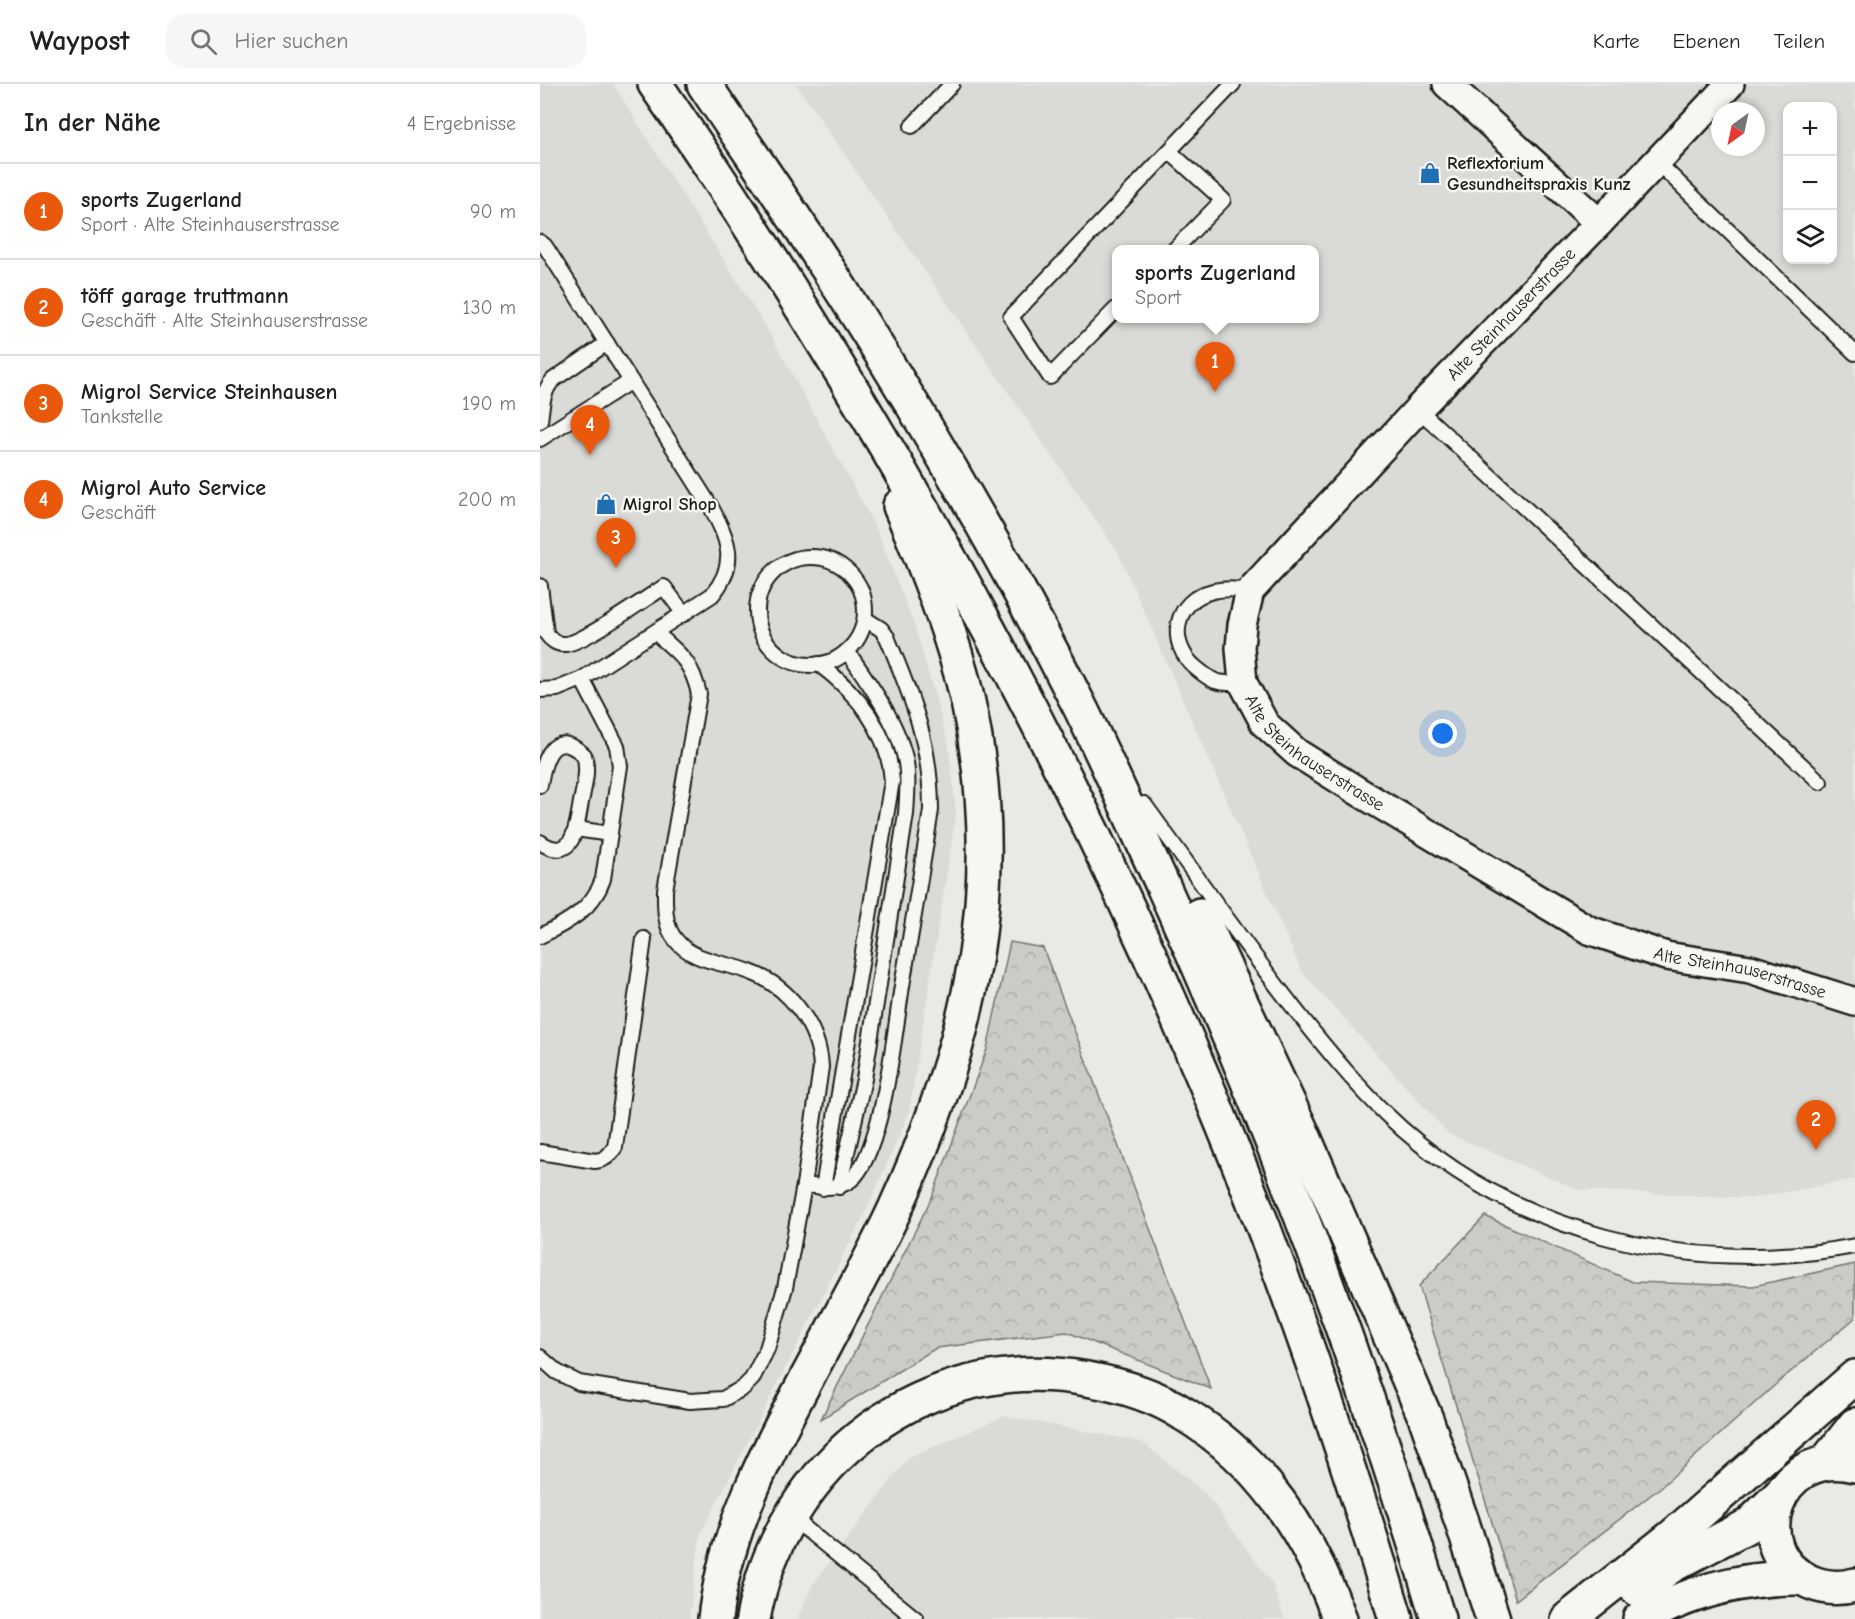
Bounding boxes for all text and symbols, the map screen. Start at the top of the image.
search box [166,14,586,68]
text: Waypost [30,25,130,57]
icon: search [187,25,220,58]
text: Hier suchen [235,28,349,54]
text: Karte [1593,29,1640,53]
text: Ebenen [1673,29,1741,53]
text: Teilen [1774,29,1825,53]
north arrow [1711,102,1765,156]
map controls [1783,102,1837,264]
button: + [1783,102,1837,156]
text: In der Nähe [24,108,161,138]
text: 4 Ergebnisse [407,112,516,135]
place label: Reflextorium Gesundheitspraxis Kunz [1447,153,1631,195]
button: − [1783,156,1837,210]
shop icon: Reflextorium Gesundheitspraxis Kunz [1418,161,1442,185]
text: sports Zugerland [81,187,242,213]
text: 1 [40,200,47,223]
text: 90 m [470,200,516,223]
button: layers [1783,210,1837,264]
text: Sport · Alte Steinhauserstrasse [81,213,339,236]
street label: Alte Steinhauserstrasse [1443,244,1580,385]
popup [1112,245,1319,323]
text: sports Zugerland [1135,260,1296,286]
text: töff garage truttmann [81,283,289,309]
text: Sport [1135,286,1181,309]
text: 2 [39,296,48,319]
text: 130 m [463,296,516,319]
text: Geschäft · Alte Steinhauserstrasse [81,309,368,332]
pin: 1 [1196,342,1234,392]
text: Migrol Service Steinhausen [81,379,338,405]
text: 3 [39,392,48,415]
text: 190 m [462,392,516,415]
text: Tankstelle [81,405,163,428]
pin: 4 [571,406,610,455]
text: Migrol Auto Service [81,475,266,501]
text: 4 [39,488,48,511]
text: 200 m [458,488,516,511]
shop icon: Migrol Shop [594,492,618,516]
place label: Migrol Shop [623,494,717,515]
text: Geschäft [81,501,156,524]
pin: 3 [596,518,636,568]
street label: Alte Steinhauserstrasse [1240,691,1388,816]
your location [1428,719,1457,748]
street label: Alte Steinhauserstrasse [1651,943,1829,1003]
pin: 2 [1796,1100,1836,1150]

